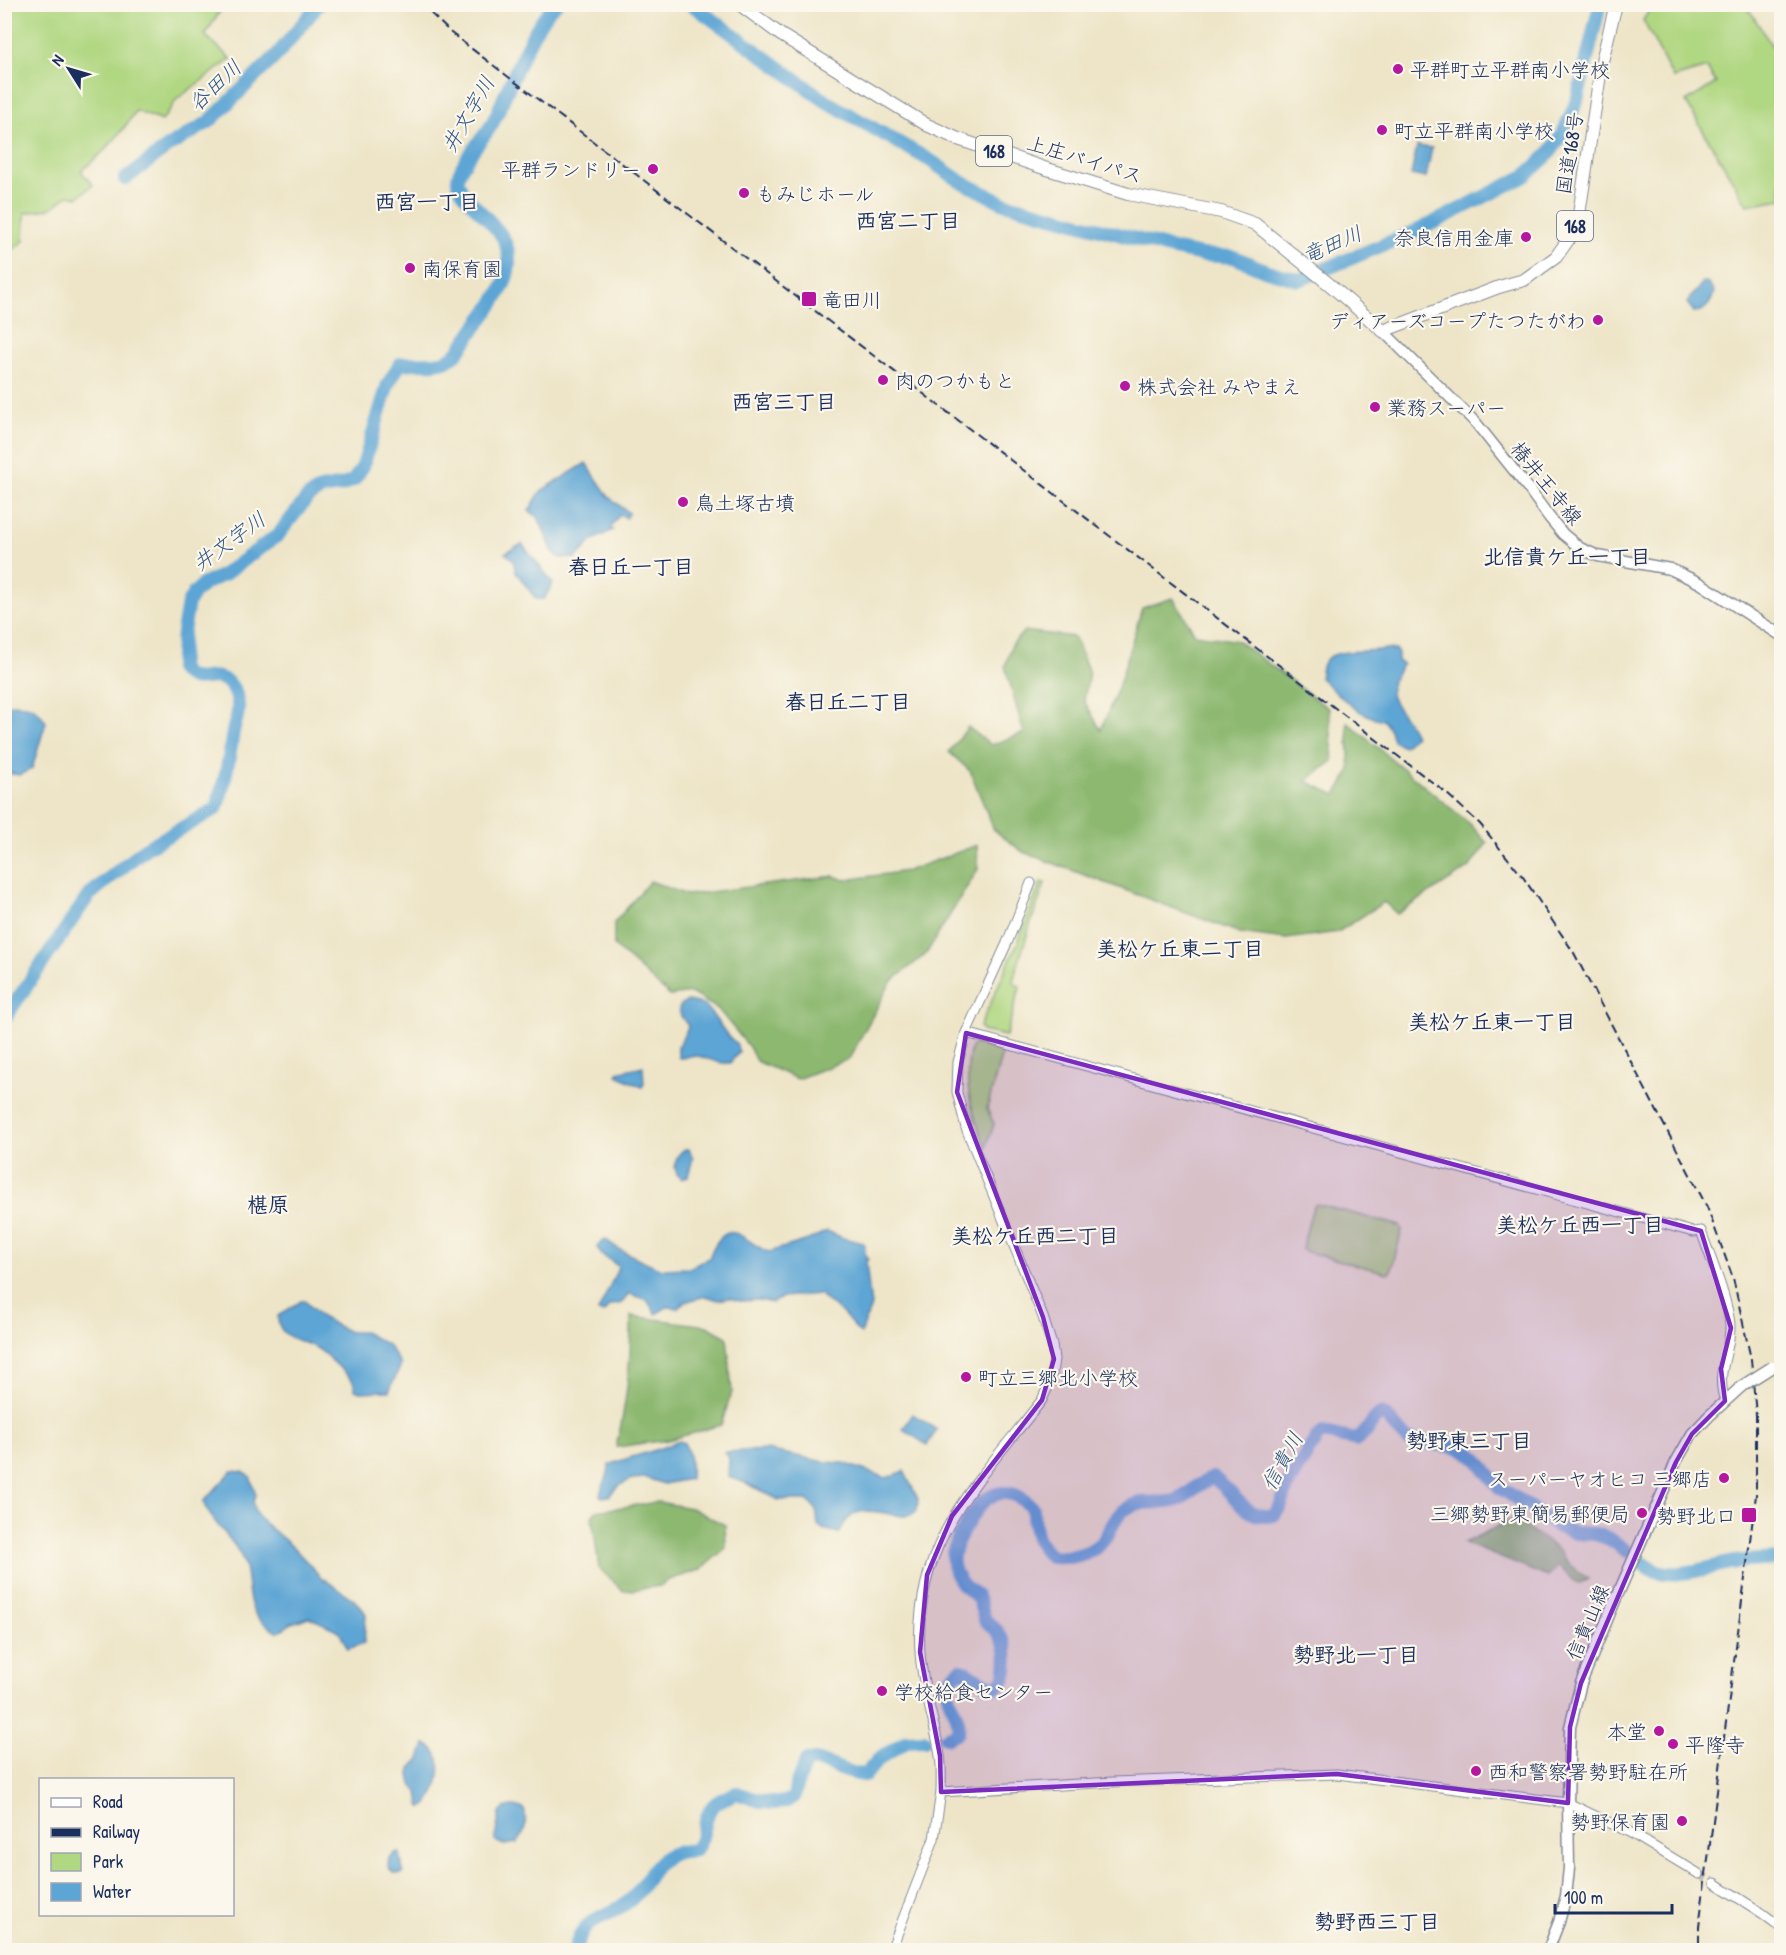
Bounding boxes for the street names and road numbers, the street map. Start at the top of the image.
street label: 国道168号 [1549,109,1589,197]
street label: 上庄バイパス [1024,129,1146,189]
road number: 168 [976,136,1012,166]
road number: 168 [1557,211,1593,241]
street label: 椿井王寺線 [1505,436,1589,530]
street label: 信貴山線 [1559,1580,1615,1664]

